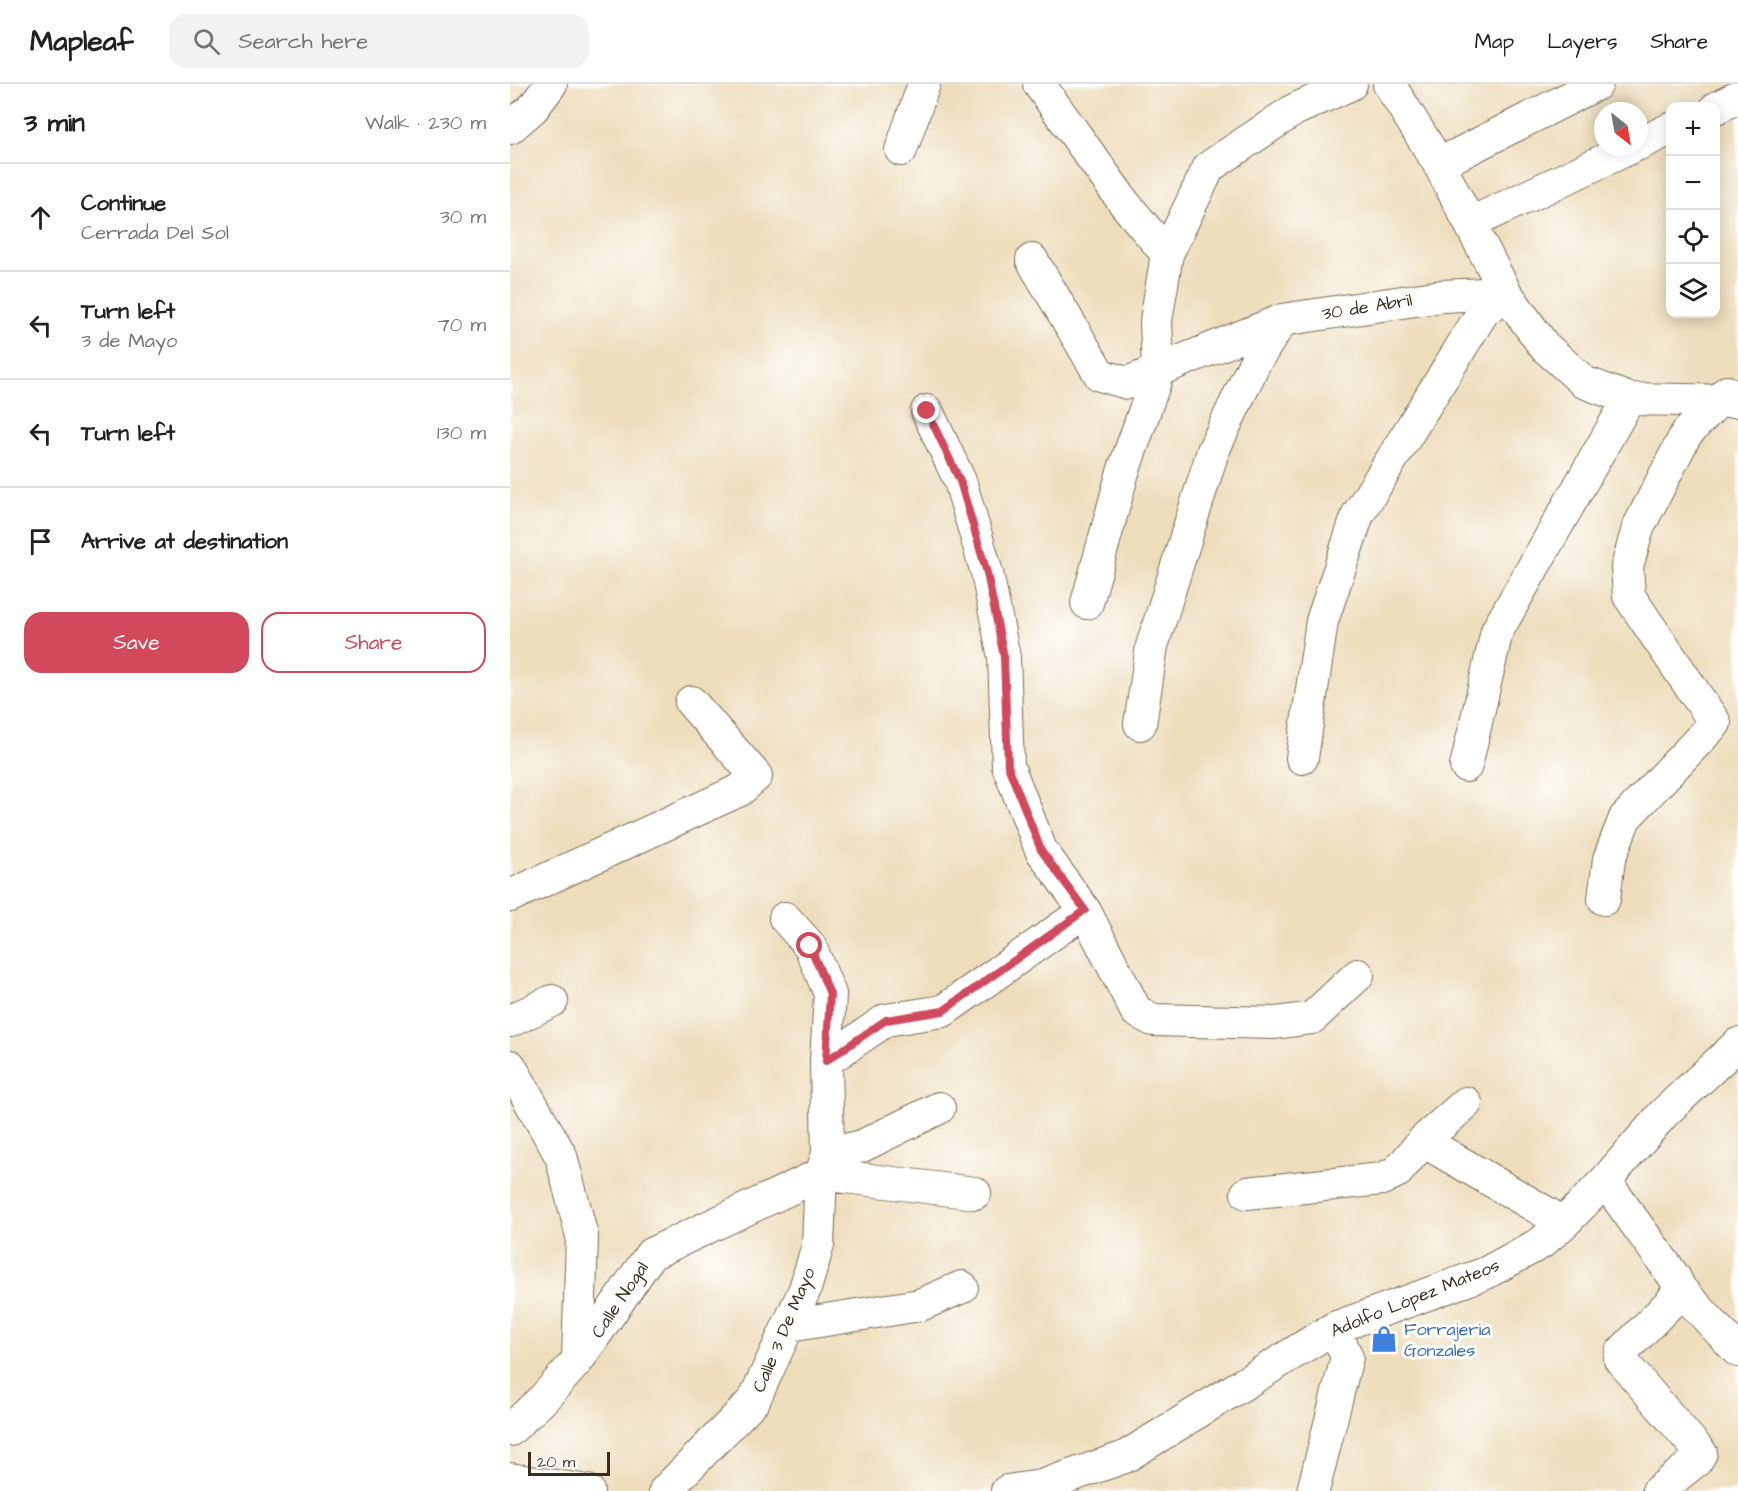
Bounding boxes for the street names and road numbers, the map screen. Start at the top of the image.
street label: 30 de Abril [1320,288,1414,326]
street label: Adolfo López Mateos [1327,1253,1503,1343]
street label: Calle Nogal [585,1257,656,1344]
street label: Calle 3 De Mayo [746,1264,823,1397]

